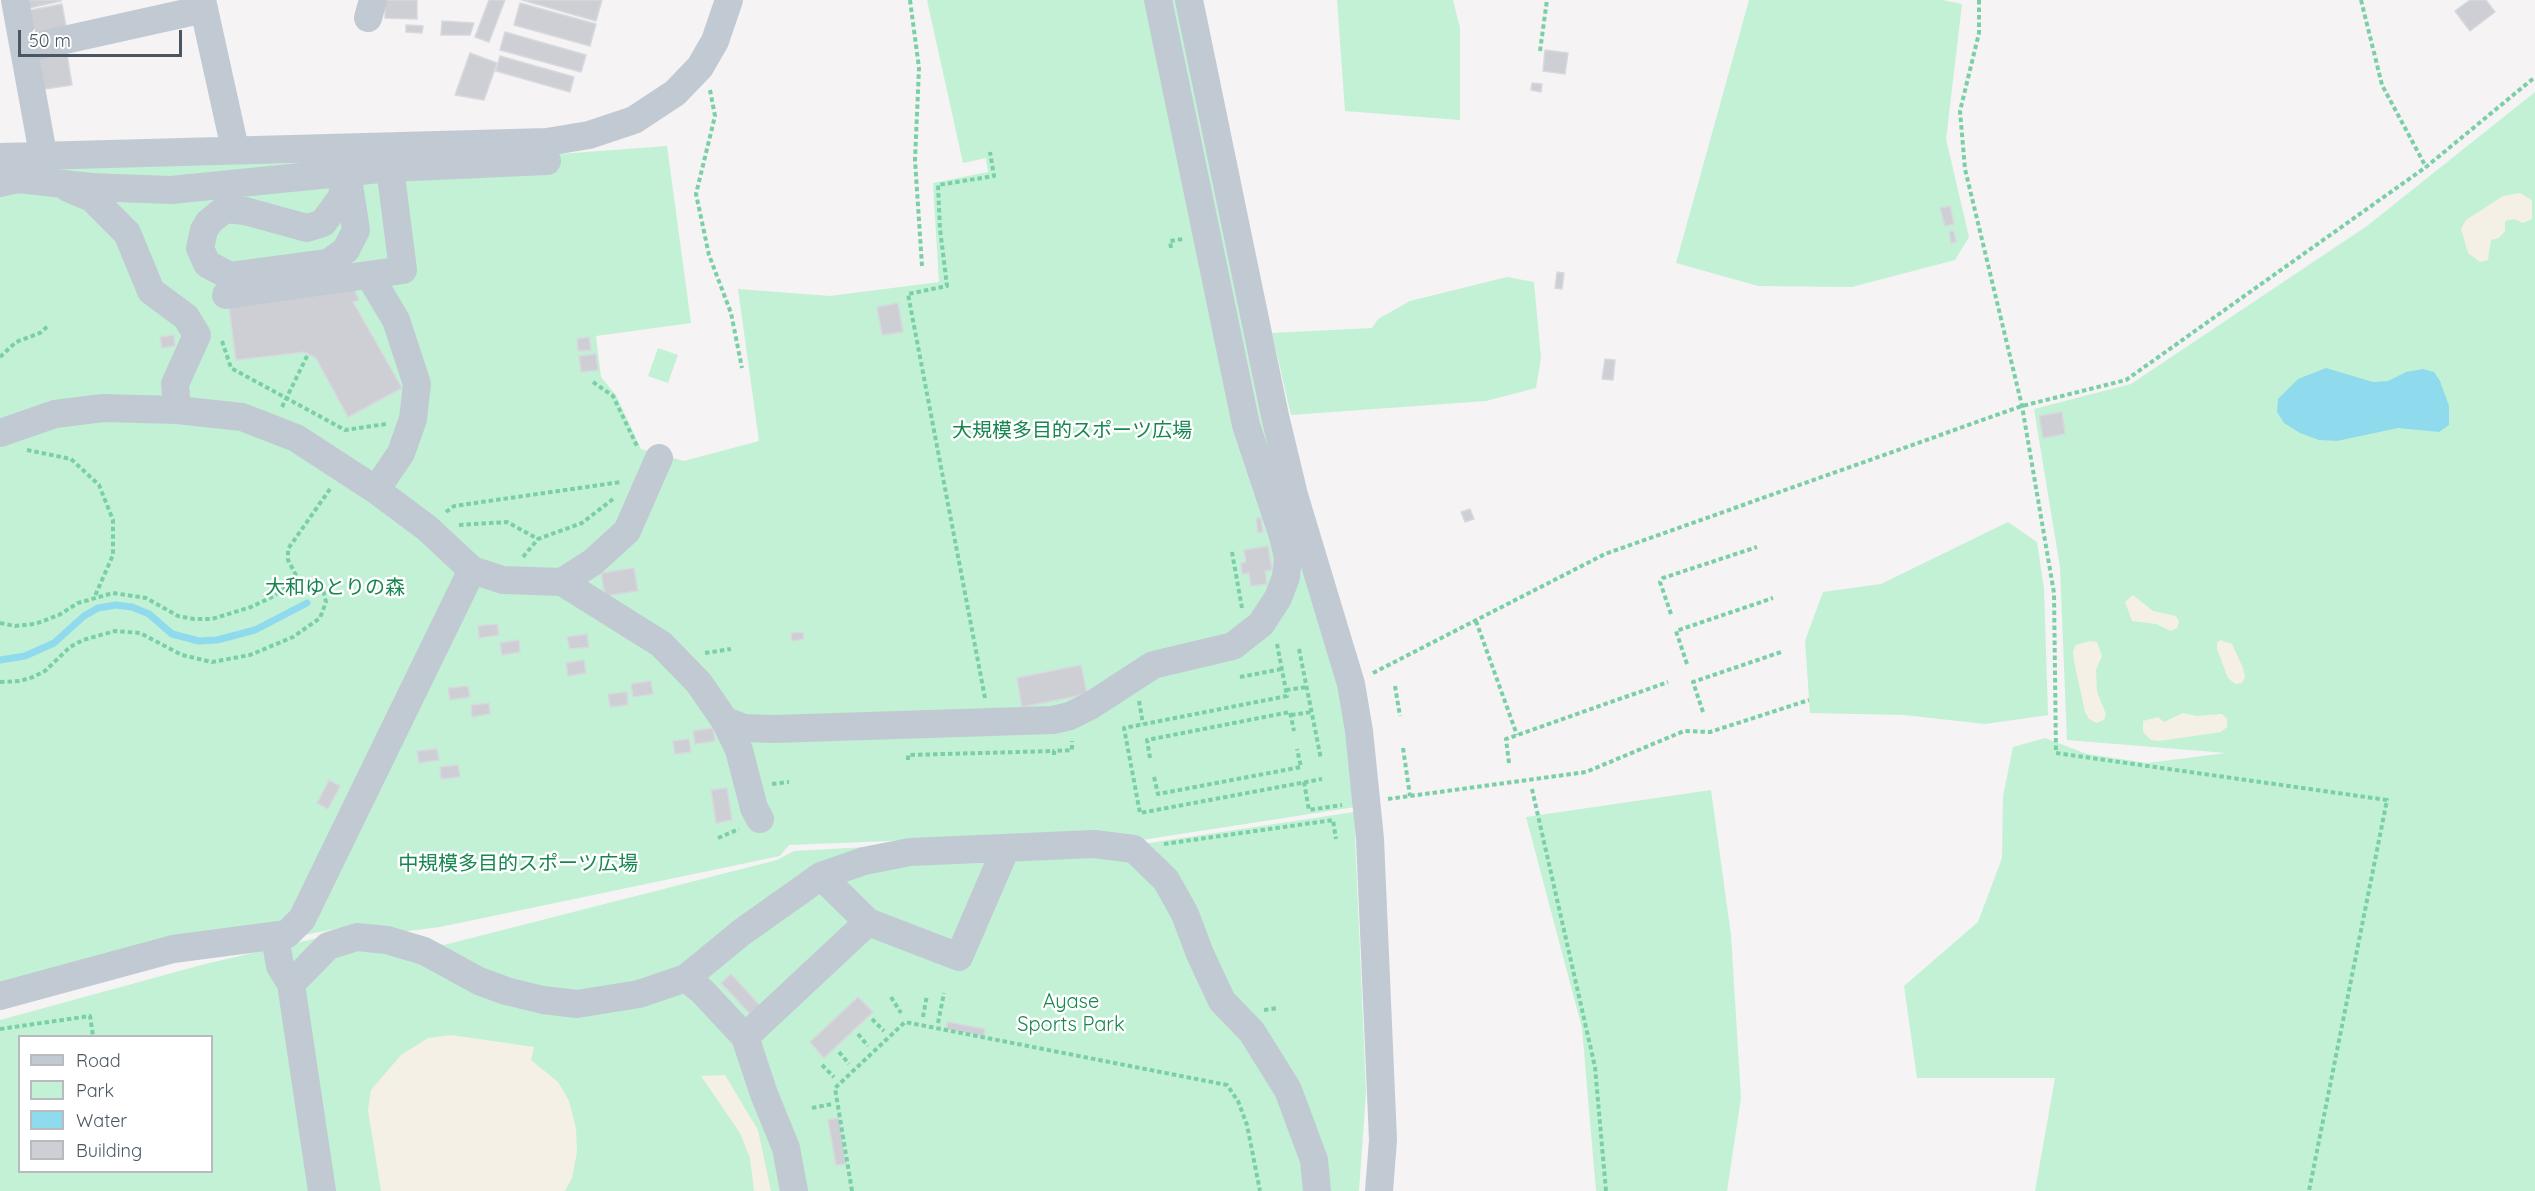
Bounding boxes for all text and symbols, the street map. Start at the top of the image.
scale bar [21,18,184,56]
text: 50 m [29,29,71,52]
park label: 大規模多目的スポーツ広場 [952,419,1192,443]
park label: 大和ゆとりの森 [265,576,405,600]
park label: 中規模多目的スポーツ広場 [398,852,638,876]
park label: Ayase Sports Park [1017,990,1125,1037]
legend [18,1035,213,1173]
text: Road [76,1049,121,1072]
text: Park [76,1079,114,1102]
text: Water [76,1109,127,1132]
text: Building [76,1139,142,1162]

